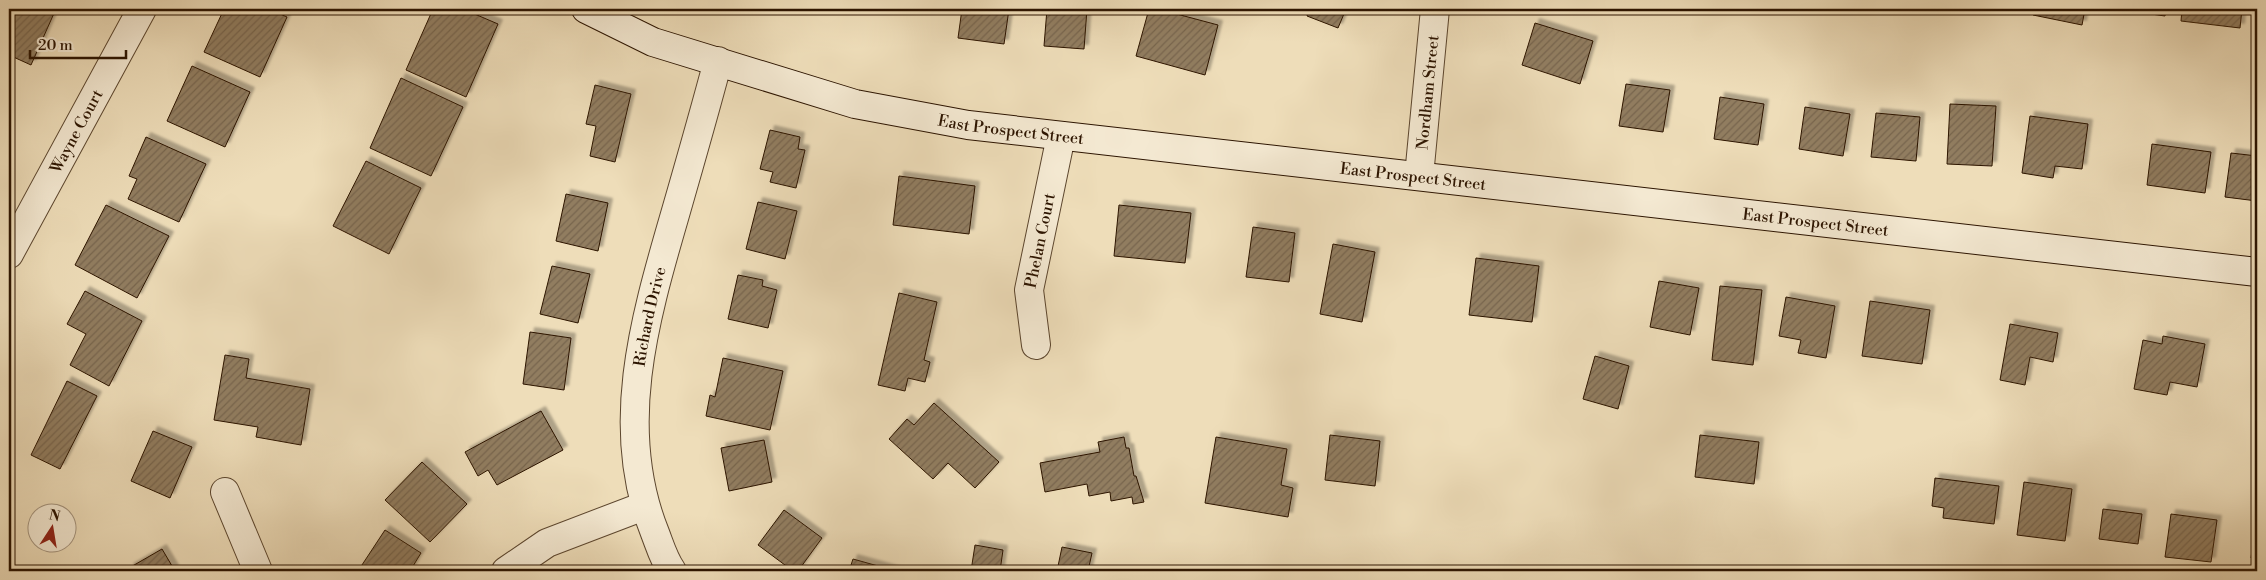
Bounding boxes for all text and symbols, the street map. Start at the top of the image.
scale bar [30,28,126,60]
street label: Nordham Street [1413,34,1443,151]
text: 20 m [38,36,73,55]
street label: Wayne Court [45,86,108,178]
street label: East Prospect Street [936,111,1085,149]
street label: East Prospect Street [1339,159,1488,195]
street label: Phelan Court [1021,191,1060,290]
street label: East Prospect Street [1741,204,1890,241]
street label: Richard Drive [630,265,671,368]
north arrow [28,502,78,552]
text: N [47,506,62,526]

